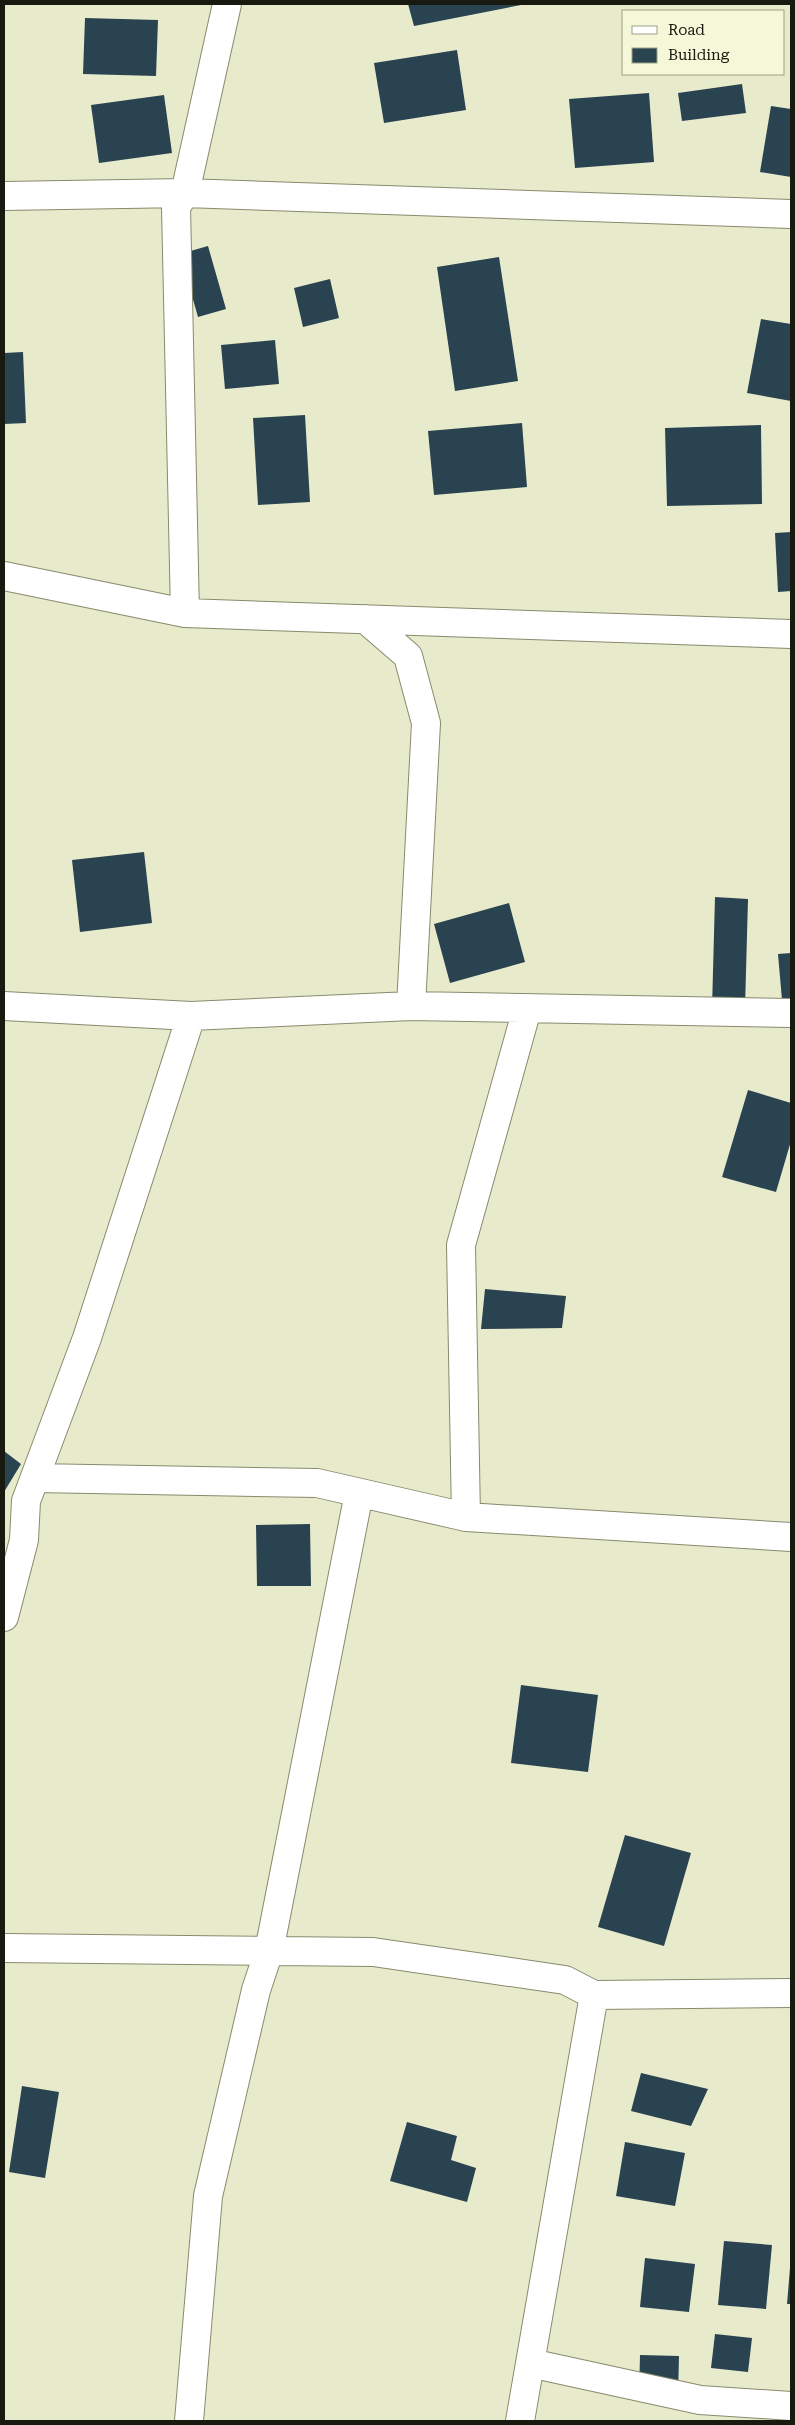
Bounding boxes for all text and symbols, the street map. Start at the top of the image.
legend [622,10,785,75]
text: Road [668,21,705,39]
text: Building [668,46,730,64]

